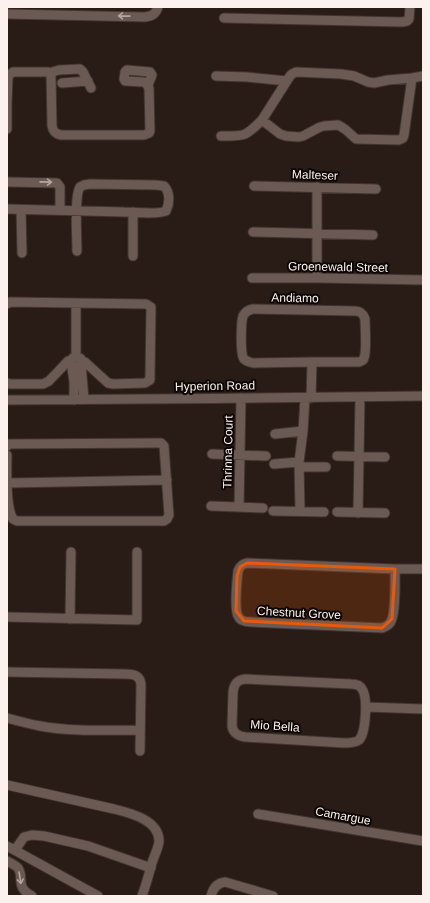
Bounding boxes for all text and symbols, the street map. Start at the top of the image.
one-way arrow [118,13,131,20]
street label: Malteser [292,167,338,183]
one-way arrow [39,178,52,186]
street label: Groenewald Street [288,259,389,275]
street label: Andiamo [271,291,319,305]
street label: Hyperion Road [175,378,255,394]
street label: Thrinna Court [220,415,236,489]
street label: Chestnut Grove [257,604,342,622]
street label: Mio Bella [250,717,300,735]
street label: Camargue [314,804,372,828]
one-way arrow [16,871,24,884]

